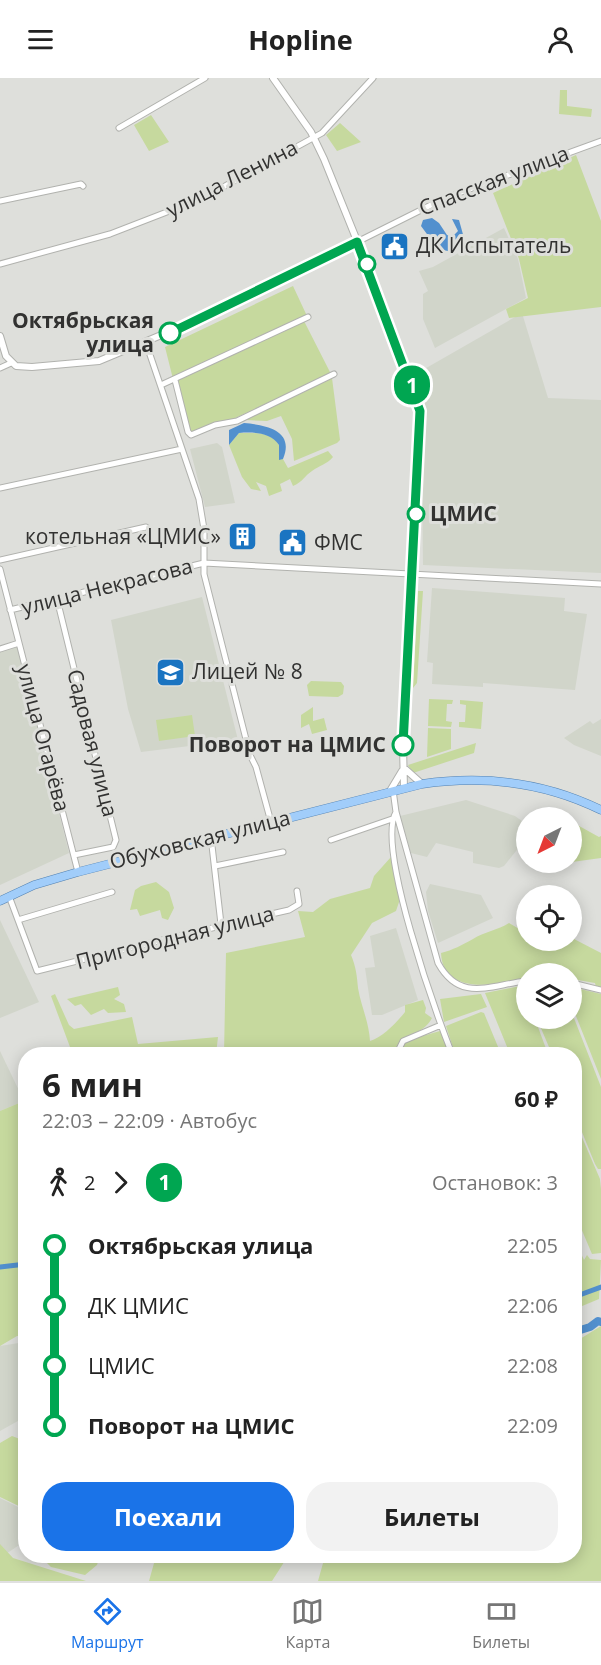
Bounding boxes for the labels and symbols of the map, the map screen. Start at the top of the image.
street label: улица Ленина [161,133,302,223]
street label: Спасская улица [415,139,573,222]
public building icon: ДК Испытатель [379,230,411,262]
place label: ДК Испытатель [416,231,571,259]
unlabelled marker [358,255,376,273]
place label: Октябрьская улица [12,306,154,358]
marker: Октябрьская улица [159,322,181,344]
line badge: 1 [392,366,432,404]
place label: ЦМИС [430,499,497,527]
marker: ЦМИС [407,505,425,523]
building icon: котельная «ЦМИС» [226,521,258,553]
place label: котельная «ЦМИС» [25,522,221,550]
public building icon: ФМС [277,527,309,559]
place label: ФМС [314,528,363,556]
street label: улица Некрасова [18,551,195,621]
school or university icon: Лицей № 8 [155,656,187,688]
place label: Лицей № 8 [192,657,303,685]
street label: улица Огарёва [11,661,77,815]
street label: Садовая улица [61,666,125,819]
place label: Поворот на ЦМИС [189,730,386,758]
marker: Поворот на ЦМИС [392,734,414,756]
street label: Обуховская улица [106,803,293,875]
north arrow [516,807,582,873]
street label: Пригородная улица [73,899,277,975]

